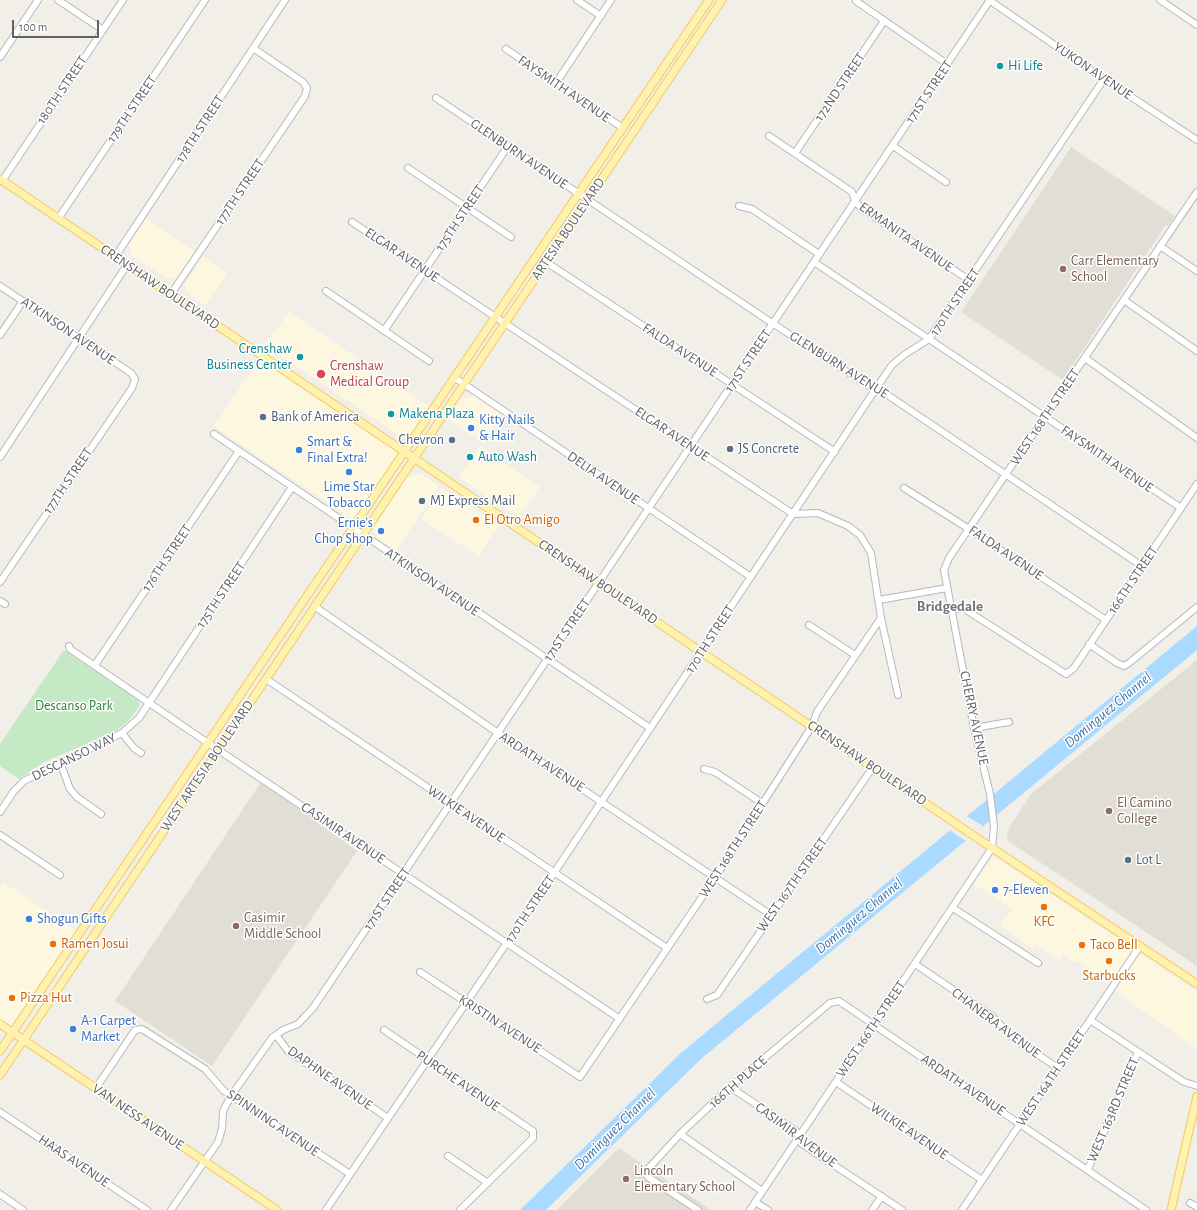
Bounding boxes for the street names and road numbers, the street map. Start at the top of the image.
street label: YUKON AVENUE [1050,38,1136,104]
street label: 172ND STREET [811,49,869,125]
street label: FAYSMITH AVENUE [515,52,613,126]
street label: 180TH STREET [33,53,91,127]
street label: 171ST STREET [902,57,956,127]
street label: 179TH STREET [103,72,161,146]
street label: 178TH STREET [172,92,228,166]
street label: GLENBURN AVENUE [467,115,571,193]
street label: 177TH STREET [212,156,268,228]
street label: ARTESIA BOULEVARD [527,175,609,283]
street label: 175TH STREET [432,182,488,254]
street label: ERMANITA AVENUE [856,198,956,276]
street label: ELGAR AVENUE [362,224,442,286]
street label: CRENSHAW BOULEVARD [97,241,223,333]
street label: 170TH STREET [926,265,984,339]
street label: ATKINSON AVENUE [18,293,118,369]
street label: FALDA AVENUE [639,319,721,381]
street label: 171ST STREET [721,326,775,396]
street label: GLENBURN AVENUE [786,328,892,402]
street label: WEST 168TH STREET [1006,365,1084,469]
street label: ELGAR AVENUE [632,403,712,465]
street label: FAYSMITH AVENUE [1058,422,1156,496]
street label: 177TH STREET [40,445,96,517]
street label: DELIA AVENUE [564,448,642,508]
street label: 176TH STREET [138,521,196,595]
street label: FALDA AVENUE [965,522,1047,584]
street label: CRENSHAW BOULEVARD [535,536,661,628]
street label: 166TH STREET [1104,543,1162,617]
street label: ATKINSON AVENUE [382,544,482,620]
street label: 175TH STREET [193,559,249,631]
street label: 171ST STREET [540,595,594,665]
street label: 170TH STREET [682,602,738,676]
street label: CHERRY AVENUE [956,669,992,767]
street label: WEST ARTESIA BOULEVARD [157,697,257,835]
street label: CRENSHAW BOULEVARD [804,717,930,809]
street label: ARDATH AVENUE [496,728,588,796]
street label: DESCANSO WAY [29,729,119,785]
street label: WILKIE AVENUE [424,782,508,846]
street label: WEST 168TH STREET [695,797,771,901]
street label: CASIMIR AVENUE [298,799,388,867]
street label: WEST 167TH STREET [753,834,831,936]
street label: 171ST STREET [360,864,414,934]
street label: 170TH STREET [501,872,559,946]
street label: WEST 166TH STREET [832,978,910,1080]
street label: CHANERA AVENUE [948,984,1044,1062]
street label: KRISTIN AVENUE [455,991,545,1057]
street label: WEST 164TH STREET [1012,1026,1090,1130]
street label: DAPHNE AVENUE [284,1042,376,1114]
street label: PURCHE AVENUE [413,1047,503,1115]
street label: ARDATH AVENUE [918,1051,1008,1119]
street label: 166TH PLACE [705,1052,771,1112]
street label: WEST 163RD STREET [1083,1055,1143,1165]
street label: VAN NESS AVENUE [89,1080,187,1154]
street label: SPINNING AVENUE [224,1086,322,1160]
street label: CASIMIR AVENUE [752,1099,840,1171]
street label: WILKIE AVENUE [867,1099,951,1163]
street label: HAAS AVENUE [35,1131,113,1191]

